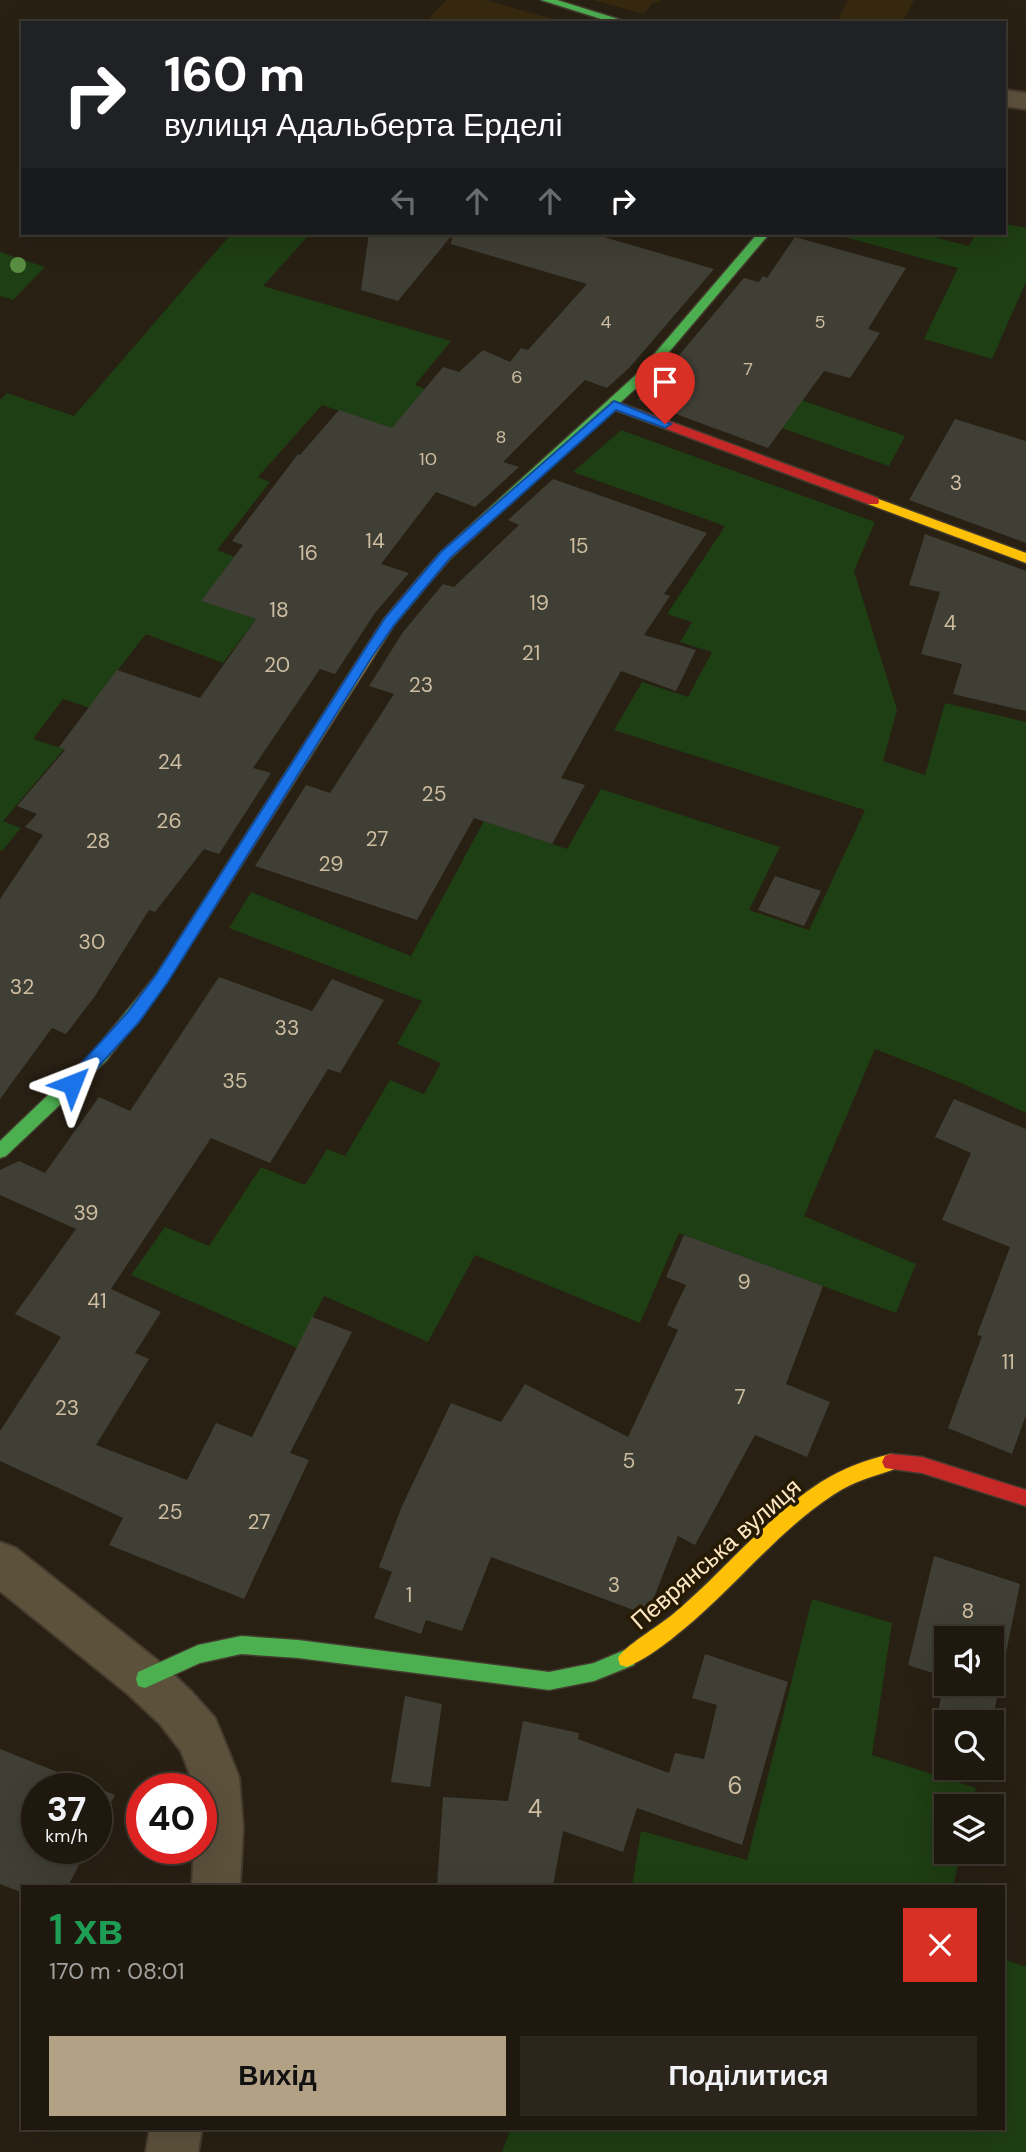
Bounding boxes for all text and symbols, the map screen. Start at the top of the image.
text: 160 m [164,42,305,106]
icon: right [49,49,140,140]
text: вулиця Адальберта Ерделі [164,104,563,146]
icon: left [385,182,423,220]
icon: ahead [458,182,496,220]
icon: ahead [531,182,569,220]
icon: right [604,182,642,220]
house number: 4 [601,310,612,334]
house number: 5 [815,310,825,334]
pin [635,352,695,424]
house number: 7 [743,357,753,381]
icon: arrive [646,363,684,401]
house number: 6 [511,365,523,389]
house number: 8 [496,425,506,449]
house number: 10 [419,447,437,471]
house number: 3 [950,469,962,497]
house number: 14 [365,527,385,555]
house number: 15 [569,532,589,560]
house number: 16 [298,539,318,567]
house number: 19 [529,589,549,617]
house number: 18 [269,596,289,624]
house number: 4 [944,609,957,637]
house number: 21 [522,639,540,667]
house number: 20 [264,651,290,679]
house number: 23 [409,671,433,699]
house number: 24 [158,748,182,776]
house number: 25 [422,780,446,808]
house number: 26 [156,807,182,835]
house number: 27 [366,825,388,853]
house number: 28 [86,827,110,855]
house number: 29 [318,850,344,878]
house number: 30 [79,928,105,956]
house number: 32 [10,973,34,1001]
house number: 33 [275,1014,299,1042]
position arrow [35,1047,109,1121]
house number: 35 [222,1067,248,1095]
house number: 39 [74,1199,99,1227]
house number: 9 [737,1268,751,1296]
house number: 41 [87,1287,107,1315]
house number: 11 [1001,1348,1015,1376]
house number: 7 [734,1383,746,1411]
house number: 23 [55,1394,79,1422]
house number: 5 [623,1447,635,1475]
street label: Певрянська вулиця [624,1471,807,1636]
house number: 25 [158,1498,182,1526]
house number: 27 [248,1508,270,1536]
house number: 3 [608,1571,620,1599]
house number: 1 [406,1581,412,1609]
house number: 8 [962,1597,974,1625]
map controls [934,1626,1004,1864]
button: sound [934,1626,1004,1696]
button: search [934,1710,1004,1780]
house number: 6 [727,1770,743,1801]
speed limit sign: 40 [126,1773,217,1864]
text: 37 [47,1786,86,1832]
house number: 4 [528,1793,542,1824]
button: layers [934,1794,1004,1864]
text: km/h [45,1824,88,1848]
text: 1 хв [49,1902,123,1957]
button: close [903,1908,977,1982]
text: 170 m · 08:01 [49,1956,185,1986]
button: Вихід [49,2036,506,2116]
button: Поділитися [520,2036,977,2116]

